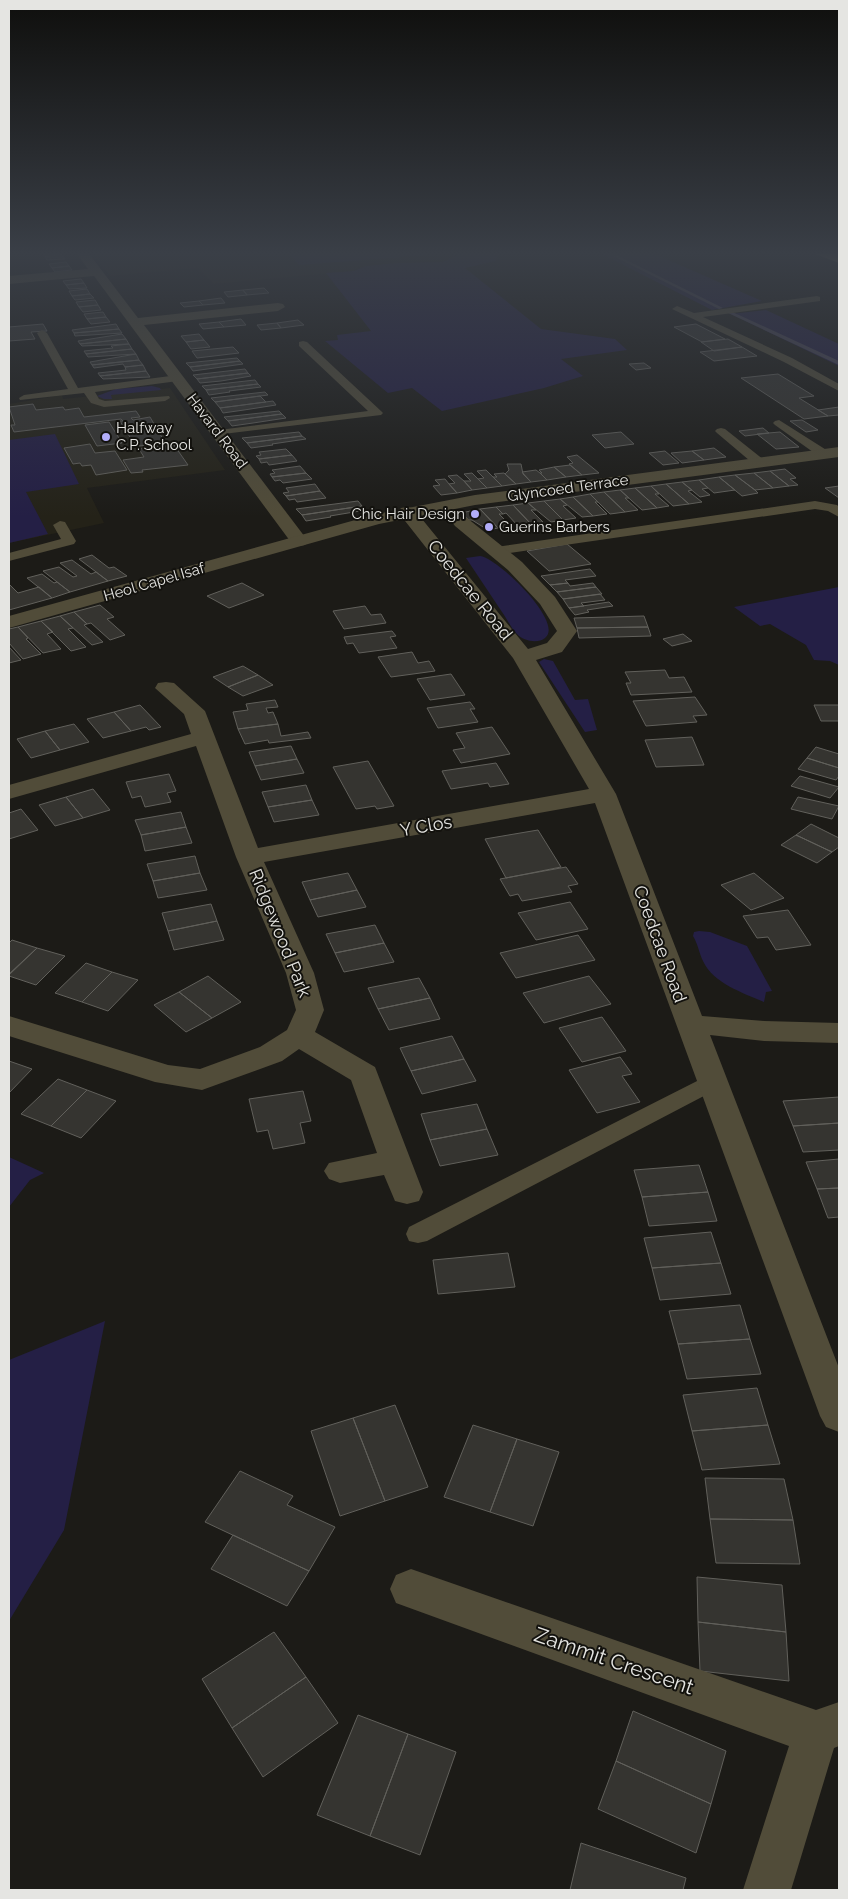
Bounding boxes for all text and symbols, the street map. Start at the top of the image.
street label: Havard Road [183,390,251,472]
place label: Halfway C.P. School [116,419,193,454]
marker: Halfway C.P. School [100,431,112,443]
street label: Glyncoed Terrace [506,471,630,505]
place label: Chic Hair Design [351,505,465,523]
marker: Chic Hair Design [469,508,481,520]
place label: Guerins Barbers [499,518,610,536]
marker: Guerins Barbers [483,521,495,533]
street label: Coedcae Road [424,535,517,644]
street label: Heol Capel Isaf [102,559,207,605]
street label: Y Clos [398,811,454,840]
street label: Ridgewood Park [245,866,316,1000]
street label: Coedcae Road [630,883,691,1005]
street label: Zammit Crescent [531,1622,697,1700]

